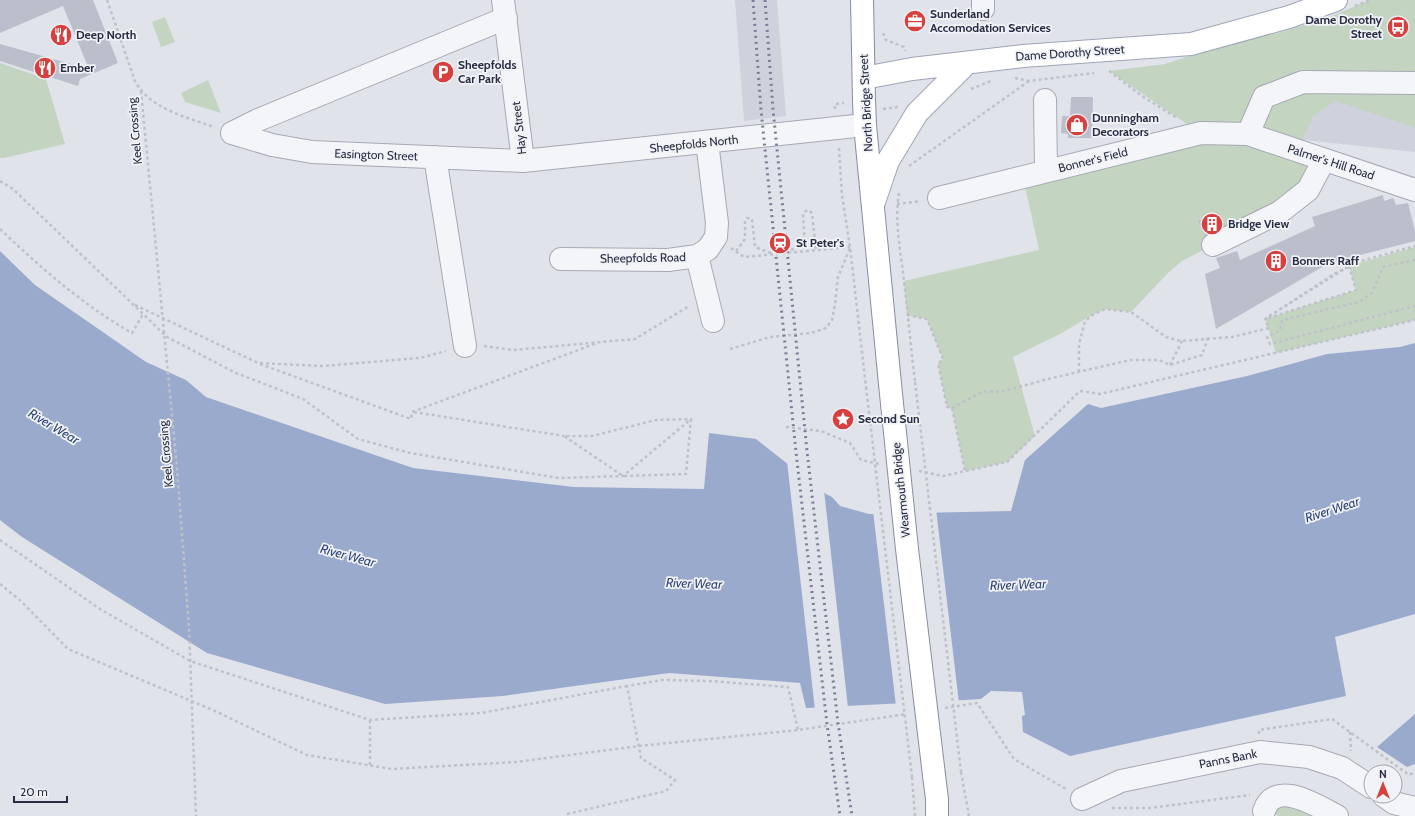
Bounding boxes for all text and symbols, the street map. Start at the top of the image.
place label: Sunderland Accomodation Services [930,6,1051,35]
office icon: Sunderland Accomodation Services [902,8,928,34]
place label: Dame Dorothy Street [1305,12,1383,41]
bus stop icon: Dame Dorothy Street [1385,14,1411,40]
restaurant icon: Deep North [48,22,74,48]
place label: Deep North [76,27,136,42]
street label: Dame Dorothy Street [1015,41,1125,64]
street label: North Bridge Street [855,54,876,152]
restaurant icon: Ember [32,55,58,81]
place label: Sheepfolds Car Park [458,57,517,86]
parking icon: Sheepfolds Car Park [430,59,456,85]
place label: Ember [60,60,94,75]
street label: Keel Crossing [124,96,145,165]
street label: Hay Street [508,101,529,156]
place label: Dunningham Decorators [1092,110,1159,139]
shop icon: Dunningham Decorators [1064,112,1090,138]
street label: Sheepfolds North [649,131,739,156]
street label: Palmer's Hill Road [1286,140,1377,183]
street label: Bonner's Field [1057,144,1129,175]
street label: Easington Street [334,146,418,163]
building icon: Bridge View [1199,211,1225,237]
place label: Bridge View [1228,216,1289,231]
station icon: St Peter's [767,230,793,256]
place label: St Peter's [796,235,844,250]
building icon: Bonners Raff [1263,248,1289,274]
street label: Sheepfolds Road [600,249,686,266]
place label: Bonners Raff [1292,253,1359,268]
water label: River Wear [26,405,83,448]
place icon: Second Sun [830,406,856,432]
place label: Second Sun [858,411,920,426]
street label: Keel Crossing [155,419,176,488]
street label: Wearmouth Bridge [888,442,913,538]
water label: River Wear [1303,492,1362,525]
water label: River Wear [319,540,378,570]
water label: River Wear [666,574,723,592]
water label: River Wear [990,575,1047,593]
street label: Panns Bank [1198,745,1259,771]
north arrow [1363,764,1403,804]
text: N [1379,767,1387,781]
scale bar [14,778,67,804]
text: 20 m [20,784,48,799]

